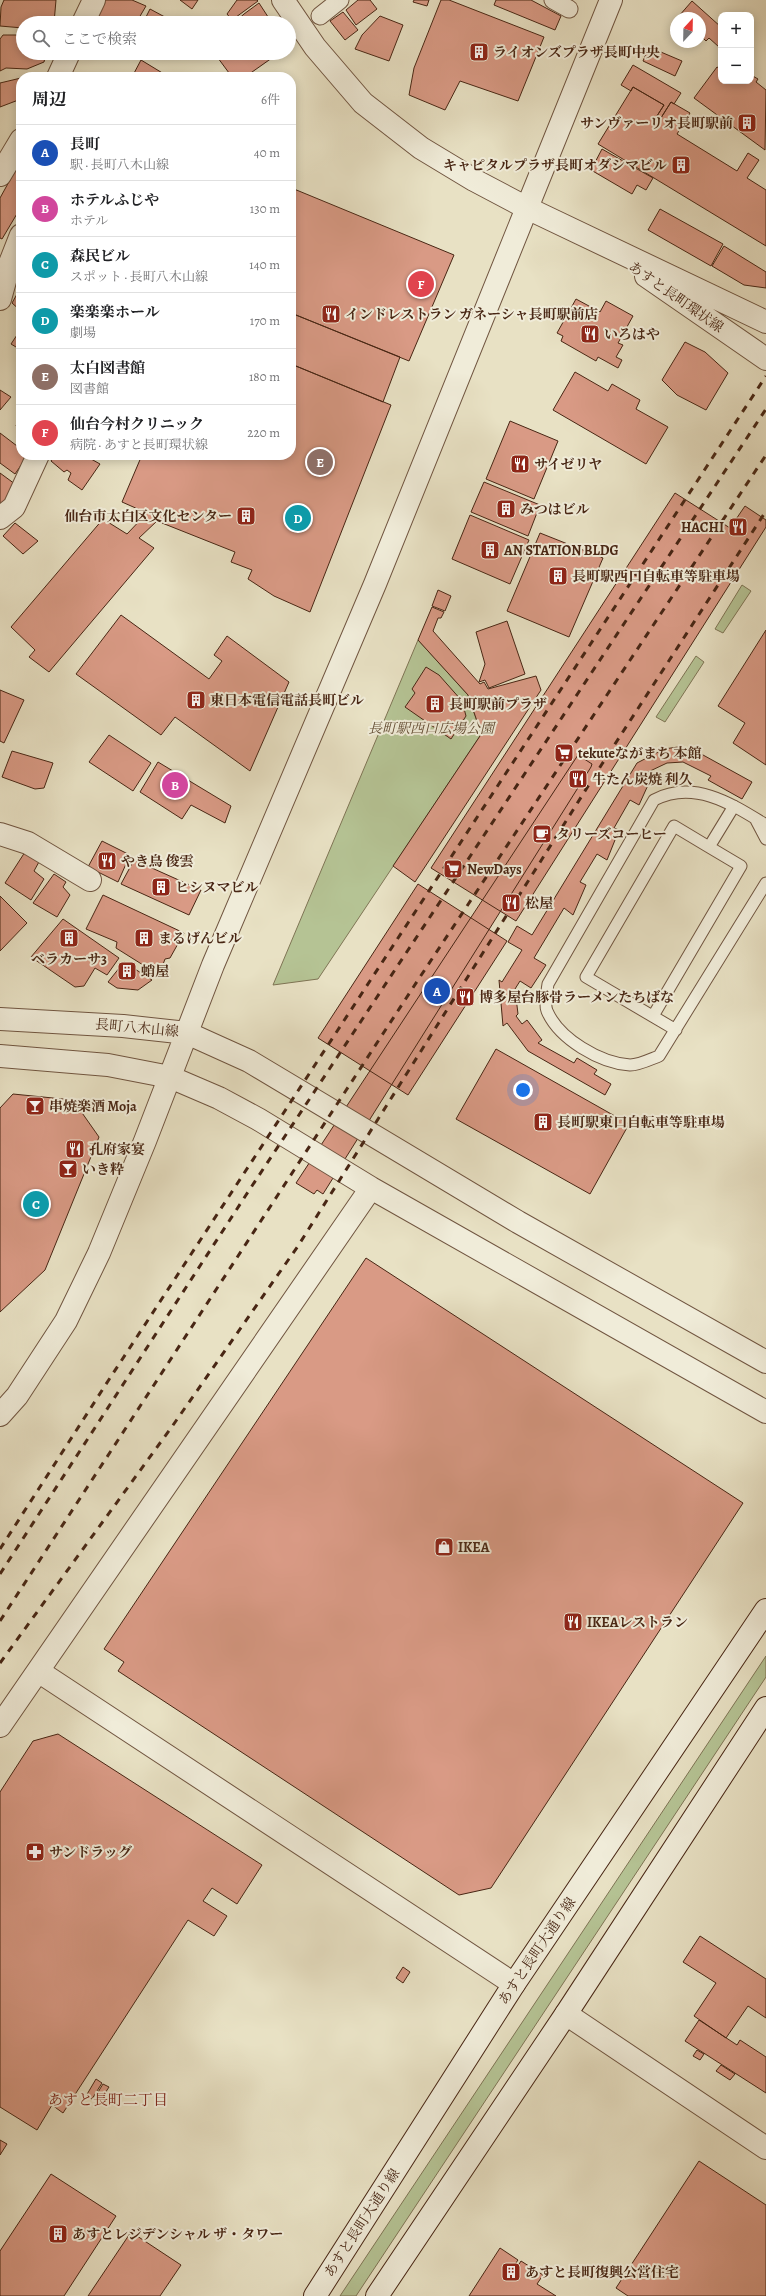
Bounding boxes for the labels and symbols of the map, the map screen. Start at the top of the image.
north arrow [670,12,706,48]
building icon: ライオンズプラザ長町中央 [468,41,490,63]
place label: ライオンズプラザ長町中央 [493,43,660,62]
building icon: サンヴァーリオ長町駅前 [736,112,758,134]
place label: サンヴァーリオ長町駅前 [580,114,733,133]
building icon: キャピタルプラザ長町オダシマビル [670,154,692,176]
place label: キャピタルプラザ長町オダシマビル [443,156,667,175]
street label: あすと長町環状線 [625,257,727,337]
pin: F [408,269,434,299]
restaurant icon: インドレストラン ガネーシャ長町駅前店 [320,303,342,325]
place label: インドレストラン ガネーシャ長町駅前店 [345,305,598,324]
restaurant icon: いろはや [579,323,601,345]
place label: いろはや [604,325,660,344]
pin: E [307,447,333,477]
restaurant icon: サイゼリヤ [509,453,531,475]
place label: サイゼリヤ [534,455,602,474]
building icon: みつはビル [495,498,517,520]
place label: みつはビル [520,500,590,519]
pin: D [285,503,311,533]
building icon: 仙台市太白区文化センター [235,505,257,527]
place label: 仙台市太白区文化センター [65,507,232,526]
restaurant icon: HACHI [727,516,749,538]
place label: HACHI [681,518,724,537]
building icon: AN STATION BLDG [479,539,501,561]
place label: AN STATION BLDG [503,541,619,560]
building icon: 長町駅西口自転車等駐車場 [547,565,569,587]
place label: 長町駅西口自転車等駐車場 [572,567,740,586]
building icon: 東日本電信電話長町ビル [185,689,207,711]
place label: 東日本電信電話長町ビル [210,691,364,710]
building icon: 長町駅前プラザ [424,693,446,715]
place label: 長町駅前プラザ [449,695,547,714]
park label: 長町駅西口広場公園 [368,719,496,738]
supermarket icon: tekuteながまち 本館 [553,742,575,764]
place label: tekuteながまち 本館 [578,744,702,763]
restaurant icon: 牛たん炭焼 利久 [567,768,589,790]
pin: B [162,770,188,800]
place label: 牛たん炭焼 利久 [592,770,692,789]
cafe icon: タリーズコーヒー [531,823,553,845]
place label: タリーズコーヒー [556,825,667,844]
restaurant icon: やき鳥 俊雲 [96,850,118,872]
place label: やき鳥 俊雲 [121,852,193,871]
supermarket icon: NewDays [442,858,464,880]
place label: NewDays [467,860,522,879]
building icon: ヒシヌマビル [150,876,172,898]
place label: ヒシヌマビル [175,878,258,897]
restaurant icon: 松屋 [500,892,522,914]
place label: 松屋 [525,894,553,913]
building icon: ベラカーサ3 [58,927,80,949]
building icon: まるげんビル [133,927,155,949]
place label: まるげんビル [158,929,242,948]
place label: ベラカーサ3 [31,950,107,969]
building icon: 蛸屋 [116,960,138,982]
place label: 蛸屋 [141,962,169,981]
pin: A [424,976,450,1006]
restaurant icon: 博多屋台豚骨ラーメンたちばな [454,986,476,1008]
place label: 博多屋台豚骨ラーメンたちばな [479,988,674,1007]
street label: 長町八木山線 [94,1015,180,1041]
your location [513,1080,533,1100]
bar icon: 串焼楽酒 Moja [24,1095,46,1117]
place label: 串焼楽酒 Moja [49,1097,137,1116]
building icon: 長町駅東口自転車等駐車場 [532,1111,554,1133]
place label: 長町駅東口自転車等駐車場 [557,1113,725,1132]
restaurant icon: 孔府家宴 [64,1138,86,1160]
place label: 孔府家宴 [89,1140,145,1159]
bar icon: いき粋 [57,1158,79,1180]
place label: いき粋 [82,1160,124,1179]
pin: C [23,1189,49,1219]
shop icon: IKEA [433,1536,455,1558]
place label: IKEA [458,1538,490,1557]
restaurant icon: IKEAレストラン [562,1611,584,1633]
place label: IKEAレストラン [587,1613,688,1632]
pharmacy icon: サンドラッグ [24,1841,46,1863]
place label: サンドラッグ [49,1843,132,1862]
street label: あすと長町大通り線 [494,1893,580,2009]
district label: あすと長町二丁目 [48,2090,168,2110]
street label: あすと長町大通り線 [320,2165,404,2281]
building icon: あすとレジデンシャル ザ・タワー [47,2223,69,2245]
place label: あすとレジデンシャル ザ・タワー [72,2225,283,2244]
building icon: あすと長町復興公営住宅 [500,2261,522,2283]
place label: あすと長町復興公営住宅 [525,2263,679,2282]

